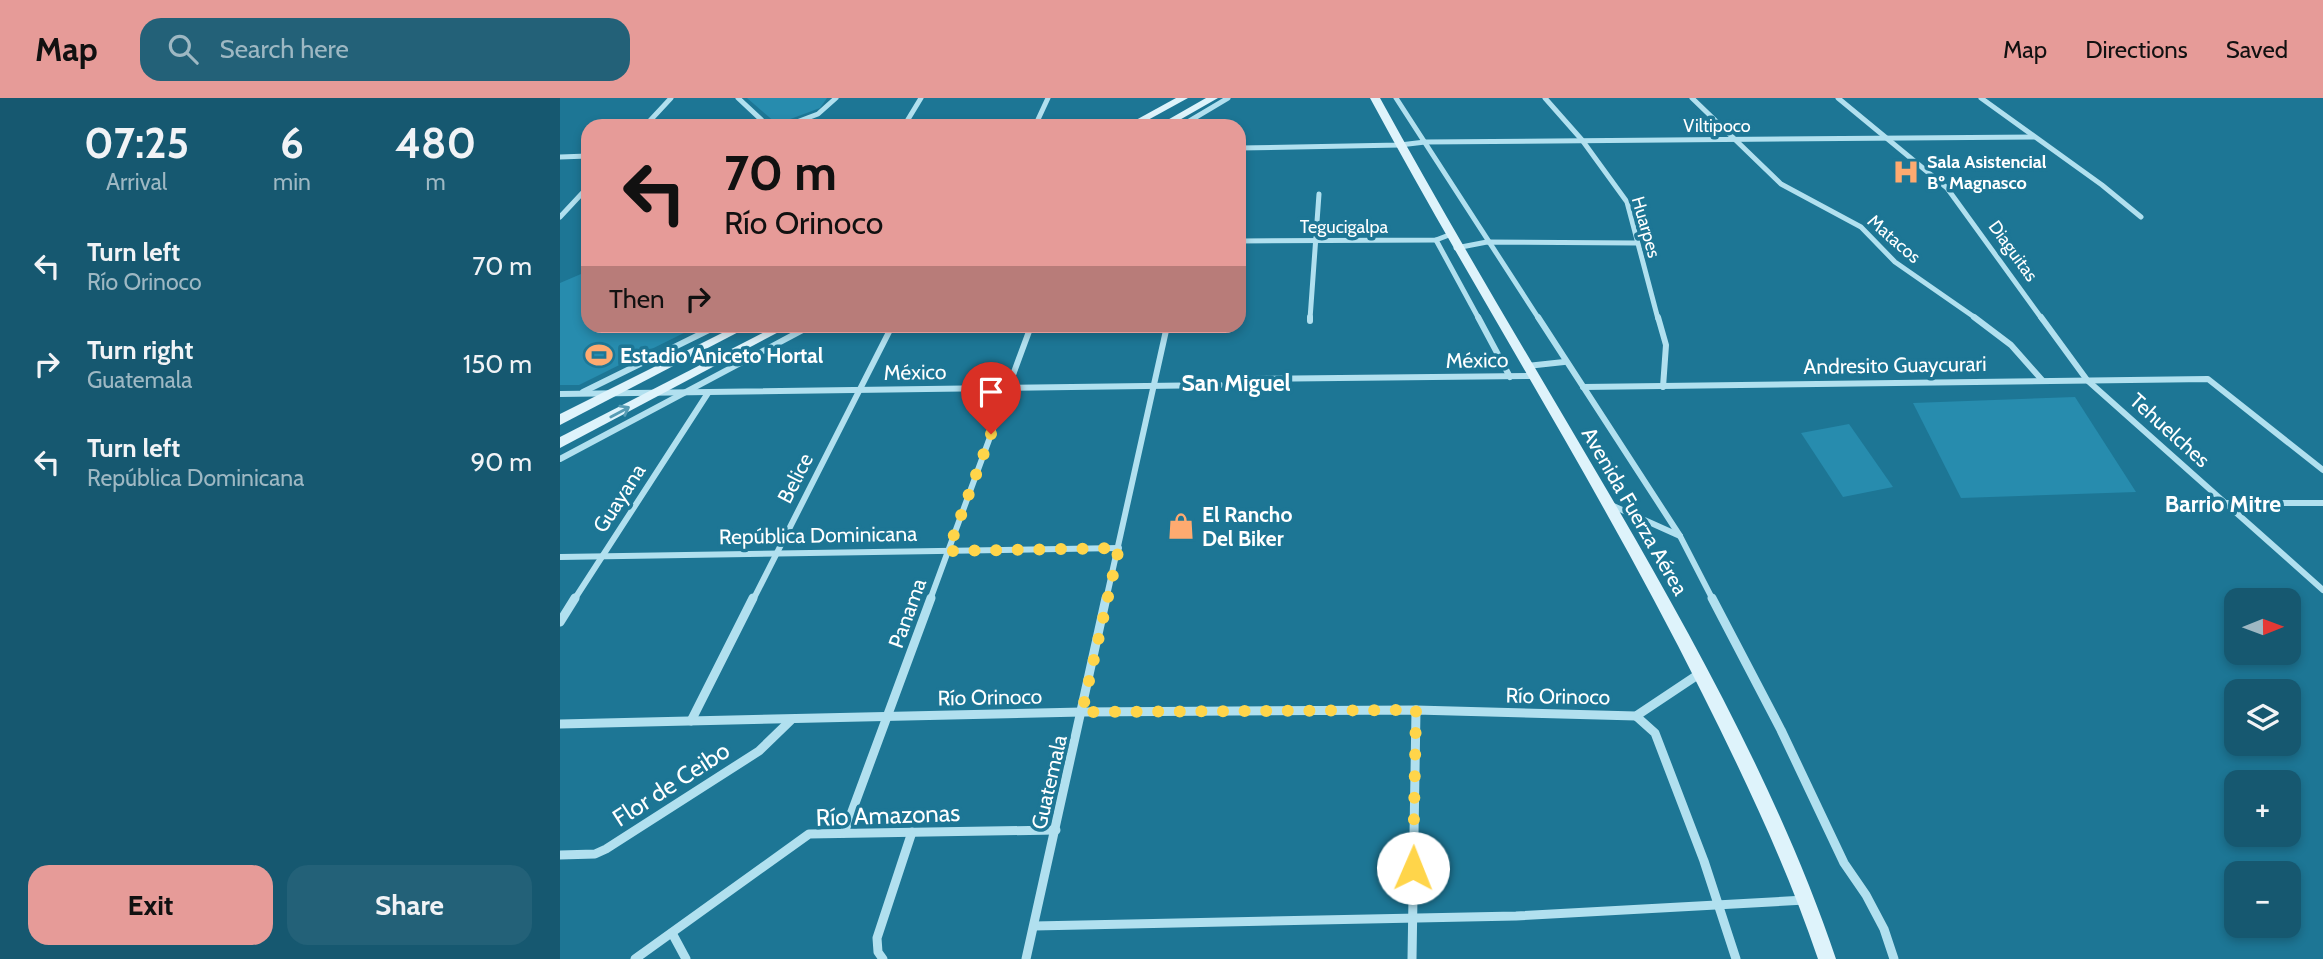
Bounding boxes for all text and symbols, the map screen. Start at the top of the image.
search box [140,18,630,81]
text: Map [35,29,98,69]
icon: search [164,30,202,68]
text: Search here [220,33,349,65]
text: Map [2003,35,2047,64]
text: Directions [2085,35,2188,64]
text: Saved [2226,35,2288,64]
street label: Viltipoco [1683,115,1751,137]
text: 07:25 [84,117,189,169]
text: 6 [280,117,304,169]
text: 480 [395,117,476,169]
text: 70 m [724,143,837,202]
icon: left [609,147,700,238]
place label: Sala Asistencial Bº Magnasco [1927,151,2047,194]
hospital icon: Sala Asistencial Bº Magnasco [1891,157,1921,187]
text: Arrival [106,168,167,196]
text: min [273,168,311,196]
text: m [425,168,446,196]
street label: Huarpes [1627,194,1665,260]
text: Río Orinoco [724,203,883,242]
street label: Matacos [1863,210,1925,268]
street label: Tegucigalpa [1300,216,1389,238]
street label: Diaguitas [1984,216,2042,286]
text: Turn left [87,236,180,268]
icon: left [28,247,66,285]
text: 70 m [472,250,532,282]
text: Río Orinoco [87,268,202,296]
icon: right [679,280,717,318]
text: Then [609,283,665,315]
text: Turn right [87,334,193,366]
sports icon: Estadio Aniceto Hortal [584,340,614,370]
place label: Estadio Aniceto Hortal [620,343,824,368]
icon: right [28,345,66,383]
street label: México [1445,347,1509,373]
text: 150 m [463,348,532,380]
street label: Andresito Guaycurari [1803,351,1987,379]
street label: México [883,359,947,385]
pin [961,362,1021,434]
text: Guatemala [87,366,192,394]
district label: San Miguel [1181,369,1291,397]
icon: arrive [972,373,1010,411]
street label: Tehuelches [2125,388,2215,472]
one-way arrow [610,404,630,418]
street label: Avenida Fuerza Aérea [1577,423,1693,599]
text: Turn left [87,432,180,464]
icon: left [28,443,66,481]
text: 90 m [470,446,532,478]
street label: Belice [772,449,818,507]
street label: Guayana [588,459,650,537]
text: República Dominicana [87,464,304,492]
district label: Barrio Mitre [2165,490,2281,518]
place label: El Rancho Del Biker [1202,502,1292,551]
shop icon: El Rancho Del Biker [1166,511,1196,541]
street label: República Dominicana [719,521,917,549]
street label: Panama [883,575,931,651]
north arrow [2224,588,2301,665]
map controls [2224,588,2301,938]
button: layers [2224,679,2301,756]
street label: Río Orinoco [1505,683,1611,709]
street label: Río Orinoco [937,684,1043,710]
street label: Guatemala [1026,732,1072,832]
street label: Flor de Ceibo [607,735,735,833]
button: + [2224,770,2301,847]
street label: Río Amazonas [815,798,961,832]
position arrow [1376,831,1450,905]
button: − [2224,861,2301,938]
button: Exit [28,865,273,945]
button: Share [287,865,532,945]

